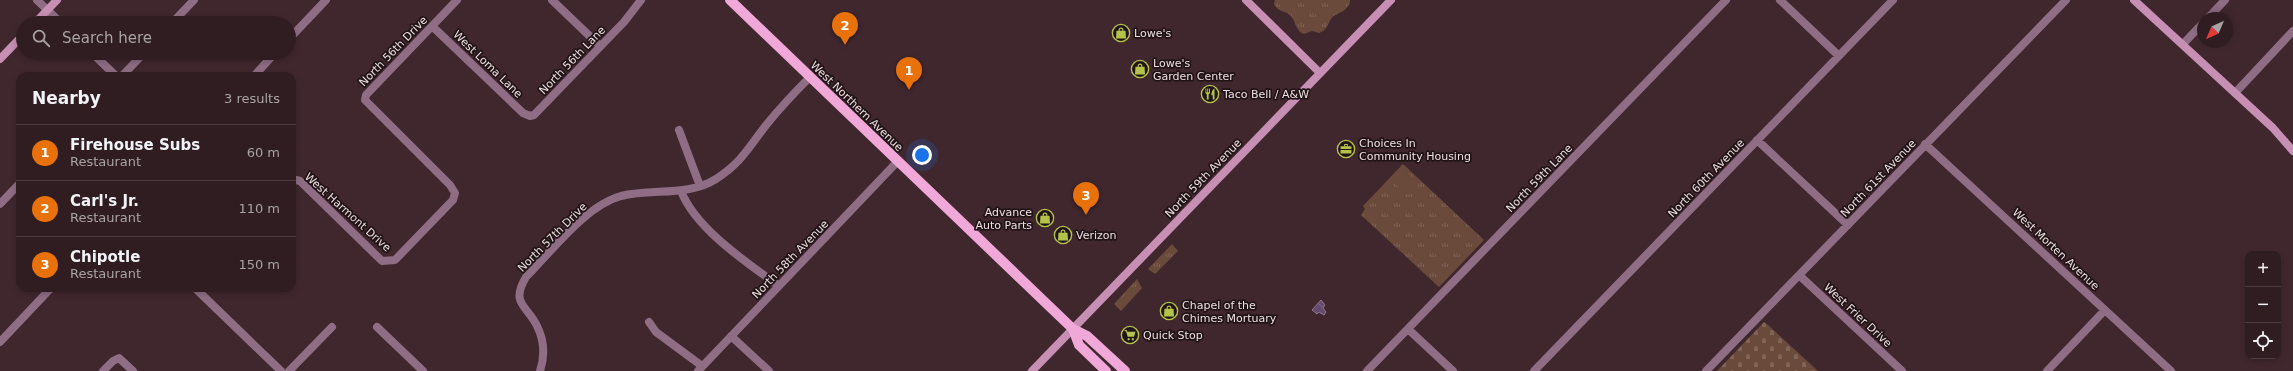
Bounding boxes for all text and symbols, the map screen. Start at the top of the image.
pin: 2 [832,12,858,45]
north arrow [2197,12,2233,48]
street label: North 56th Drive [357,13,430,89]
search box [16,16,296,60]
street label: North 56th Lane [537,23,608,97]
shop icon: Lowe's [1111,23,1131,43]
icon: search [30,27,52,49]
place label: Lowe's [1134,27,1171,40]
street label: West Loma Lane [450,28,525,101]
text: Search here [62,29,152,47]
pin: 1 [896,57,922,90]
place label: Lowe's Garden Center [1153,57,1234,83]
street label: West Northern Avenue [808,59,906,154]
shop icon: Lowe's Garden Center [1130,59,1150,79]
restaurant icon: Taco Bell / A&W [1200,84,1220,104]
text: Nearby [32,88,101,108]
place label: Taco Bell / A&W [1222,88,1309,101]
text: 3 results [224,91,280,106]
text: Firehouse Subs [70,136,200,154]
street label: North 59th Avenue [1163,136,1244,220]
street label: North 60th Avenue [1666,136,1747,220]
place label: Choices In Community Housing [1359,137,1471,163]
street label: North 61st Avenue [1838,137,1919,220]
office icon: Choices In Community Housing [1336,139,1356,159]
street label: North 59th Lane [1504,141,1575,215]
text: 1 [40,145,50,160]
text: 60 m [247,145,280,160]
your location [912,145,932,165]
text: Restaurant [70,154,141,169]
street label: West Harmont Drive [302,170,394,255]
pin: 3 [1073,182,1099,215]
text: Carl's Jr. [70,192,139,210]
street label: North 57th Drive [515,200,590,275]
text: 2 [40,201,50,216]
text: 110 m [238,201,280,216]
place label: Advance Auto Parts [976,206,1032,232]
street label: West Morten Avenue [2010,206,2102,293]
shop icon: Advance Auto Parts [1035,208,1055,228]
text: Restaurant [70,210,141,225]
street label: North 58th Avenue [750,217,831,301]
shop icon: Verizon [1053,225,1073,245]
place label: Verizon [1076,229,1117,242]
text: Chipotle [70,248,140,266]
map controls [2245,251,2281,359]
button: + [2245,251,2281,287]
text: 3 [40,257,50,272]
text: 150 m [238,257,280,272]
text: Restaurant [70,266,141,281]
street label: West Frier Drive [1821,281,1894,350]
button: − [2245,287,2281,323]
place label: Chapel of the Chimes Mortuary [1182,299,1277,325]
shop icon: Chapel of the Chimes Mortuary [1159,301,1179,321]
button: locate [2245,323,2281,359]
supermarket icon: Quick Stop [1120,325,1140,345]
place label: Quick Stop [1143,329,1203,342]

